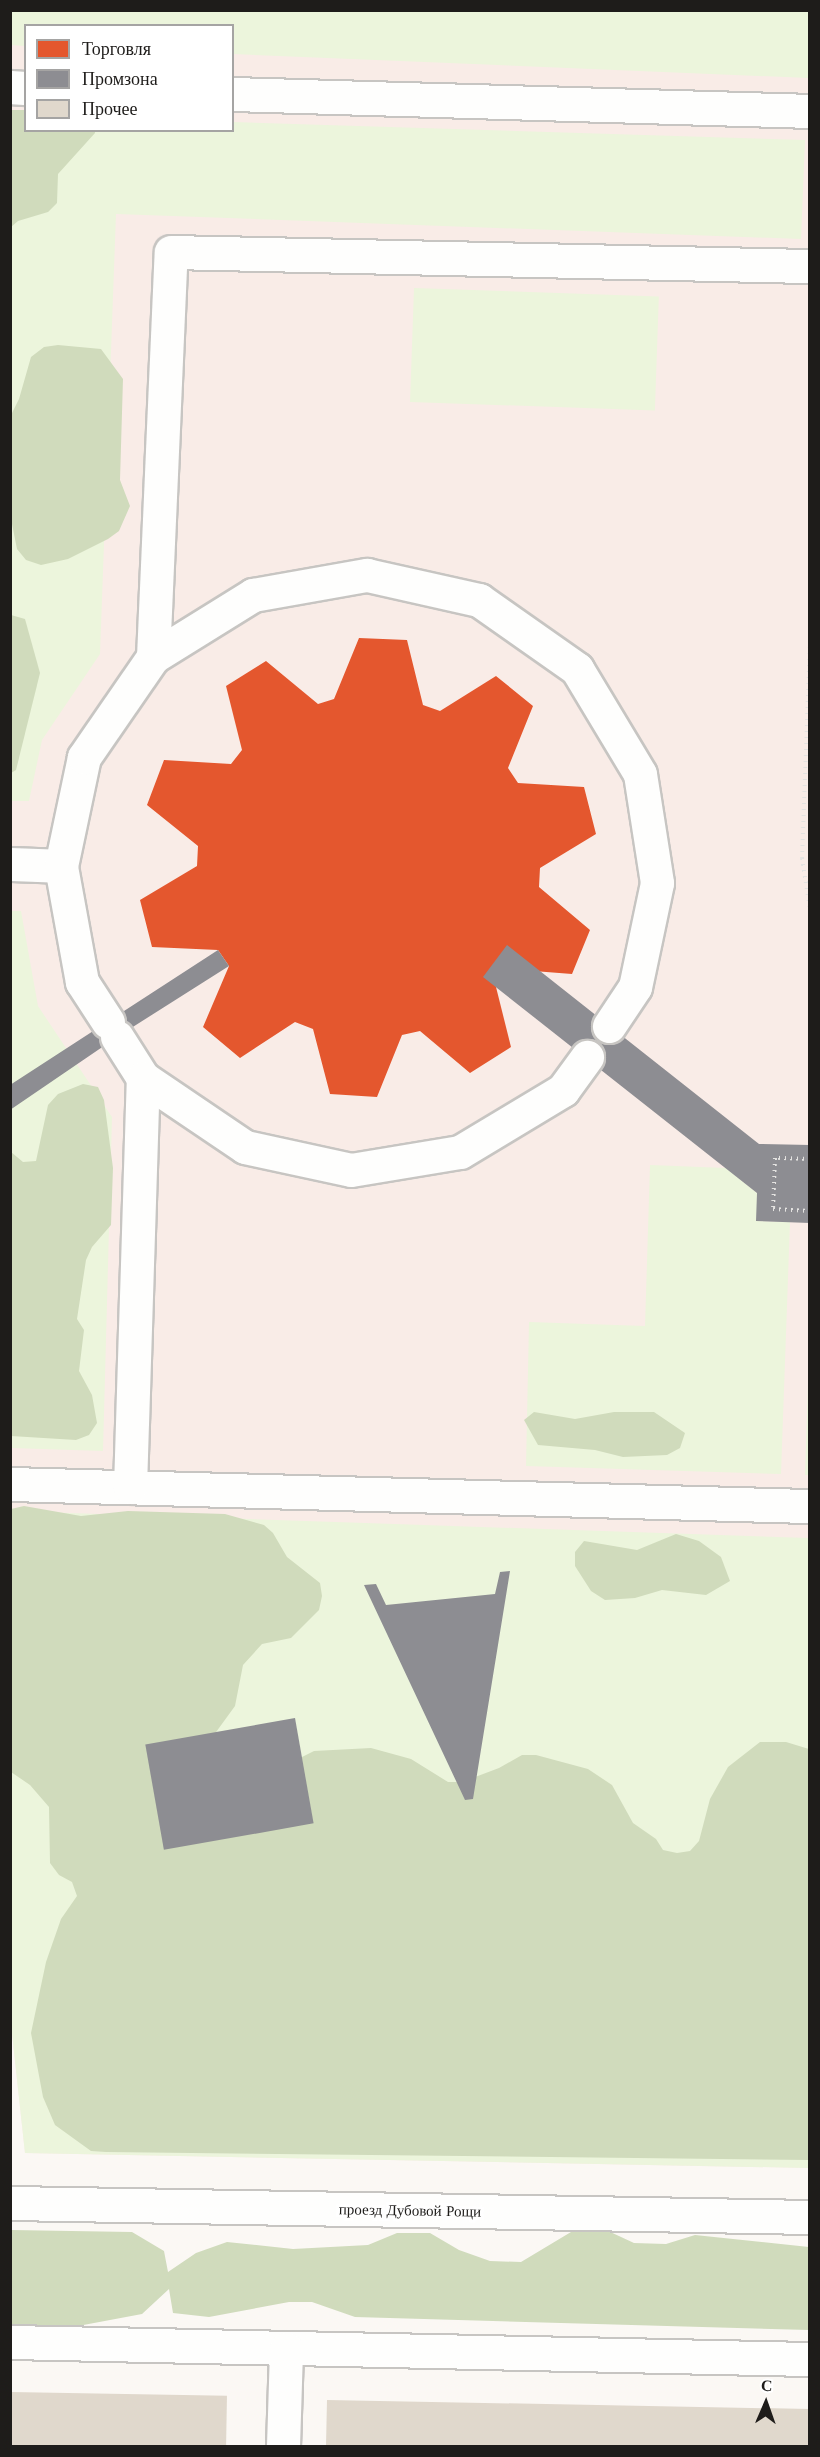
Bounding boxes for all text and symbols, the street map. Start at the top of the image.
legend [24,24,234,132]
text: Торговля [82,38,151,60]
text: Промзона [82,68,158,90]
text: Прочее [82,98,138,120]
street label: проезд Дубовой Рощи [339,2200,481,2220]
north arrow [736,2373,796,2433]
text: С [761,2375,773,2395]

